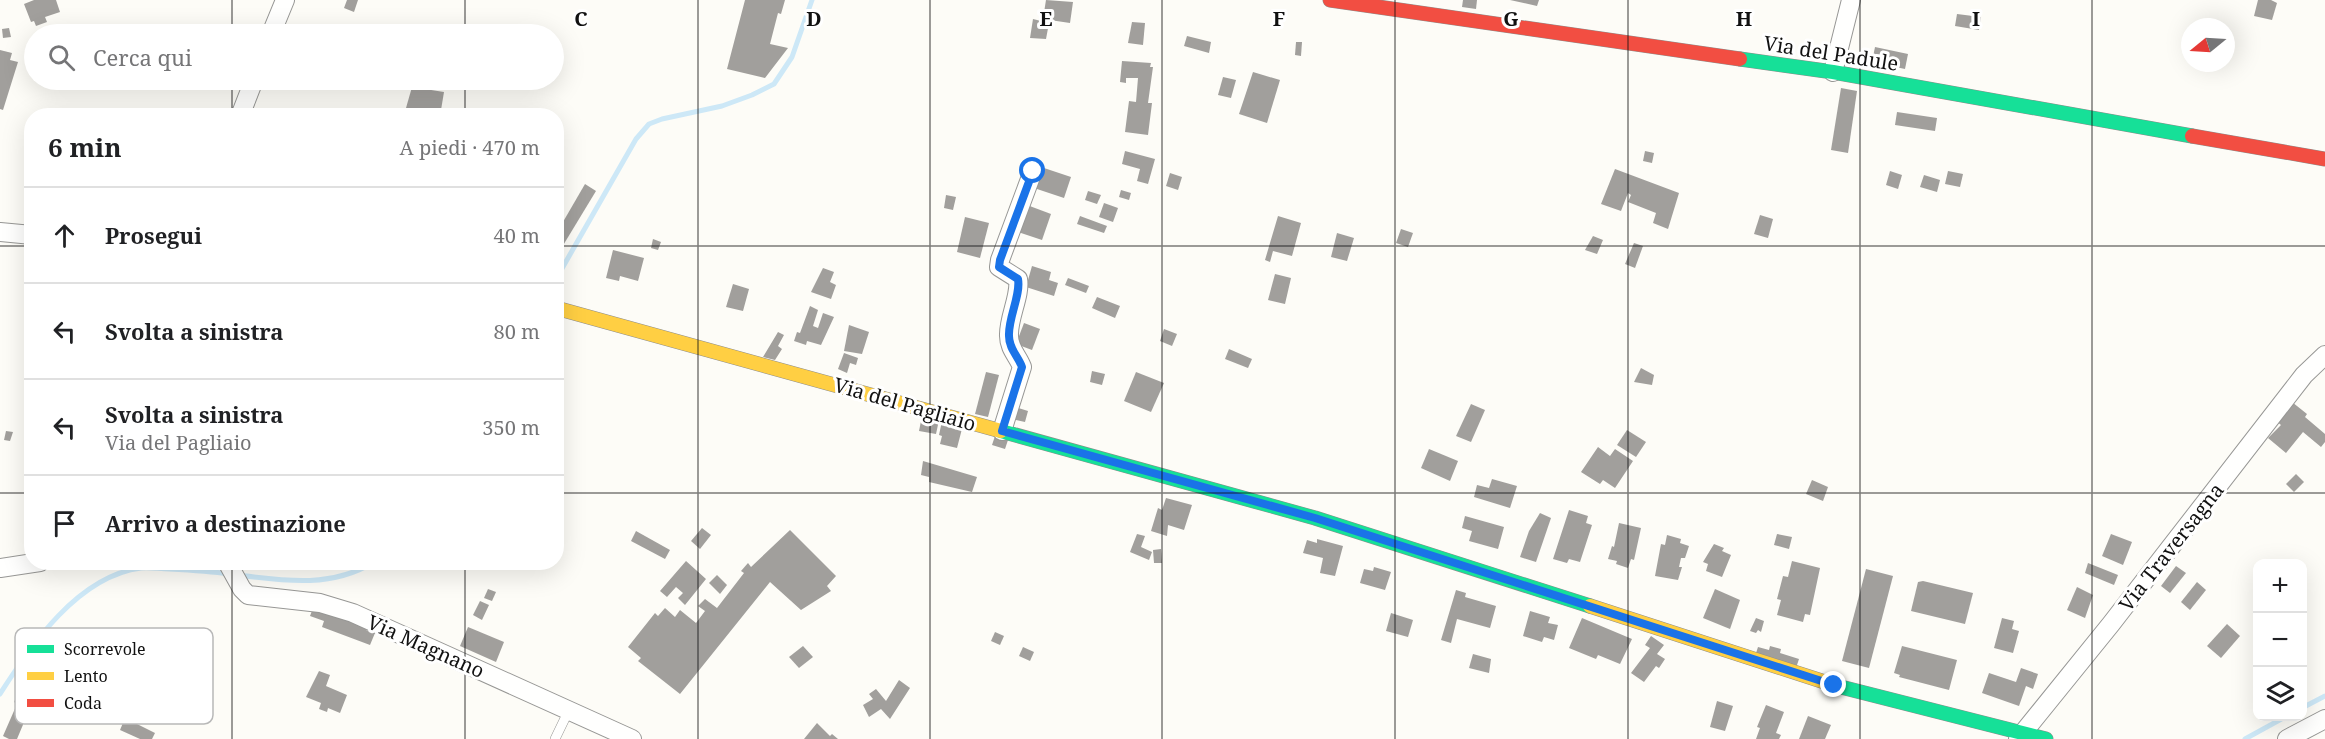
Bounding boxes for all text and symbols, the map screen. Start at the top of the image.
text: C [574,5,588,32]
text: D [806,5,822,32]
text: E [1039,5,1053,32]
text: F [1273,5,1285,32]
text: G [1503,5,1519,32]
text: H [1736,5,1752,32]
text: I [1972,5,1980,32]
north arrow [2181,18,2235,72]
search box [24,24,564,90]
street label: Via del Padule [1762,29,1900,77]
icon: search [45,41,78,74]
text: Cerca qui [93,42,192,72]
text: 6 min [48,129,122,165]
text: A piedi · 470 m [400,134,540,161]
route start [1019,157,1045,183]
icon: ahead [48,219,81,252]
text: Prosegui [105,220,202,250]
text: 40 m [494,222,540,249]
icon: left [48,315,81,348]
text: Svolta a sinistra [105,316,284,346]
text: 80 m [494,318,540,345]
street label: Via del Pagliaio [831,371,979,437]
text: Svolta a sinistra [105,399,284,429]
icon: left [48,411,81,444]
text: 350 m [482,414,540,441]
text: Via del Pagliaio [105,429,252,456]
street label: Via Traversagna [2112,477,2230,617]
icon: arrive [48,507,81,540]
text: Arrivo a destinazione [105,508,346,538]
map controls [2253,559,2307,721]
button: + [2253,559,2307,613]
street label: Via Magnano [363,608,489,684]
button: − [2253,613,2307,667]
legend [15,628,213,724]
text: Scorrevole [64,638,145,660]
text: Lento [64,665,108,687]
button: layers [2253,667,2307,721]
route end [1820,671,1846,697]
text: Coda [64,692,102,714]

